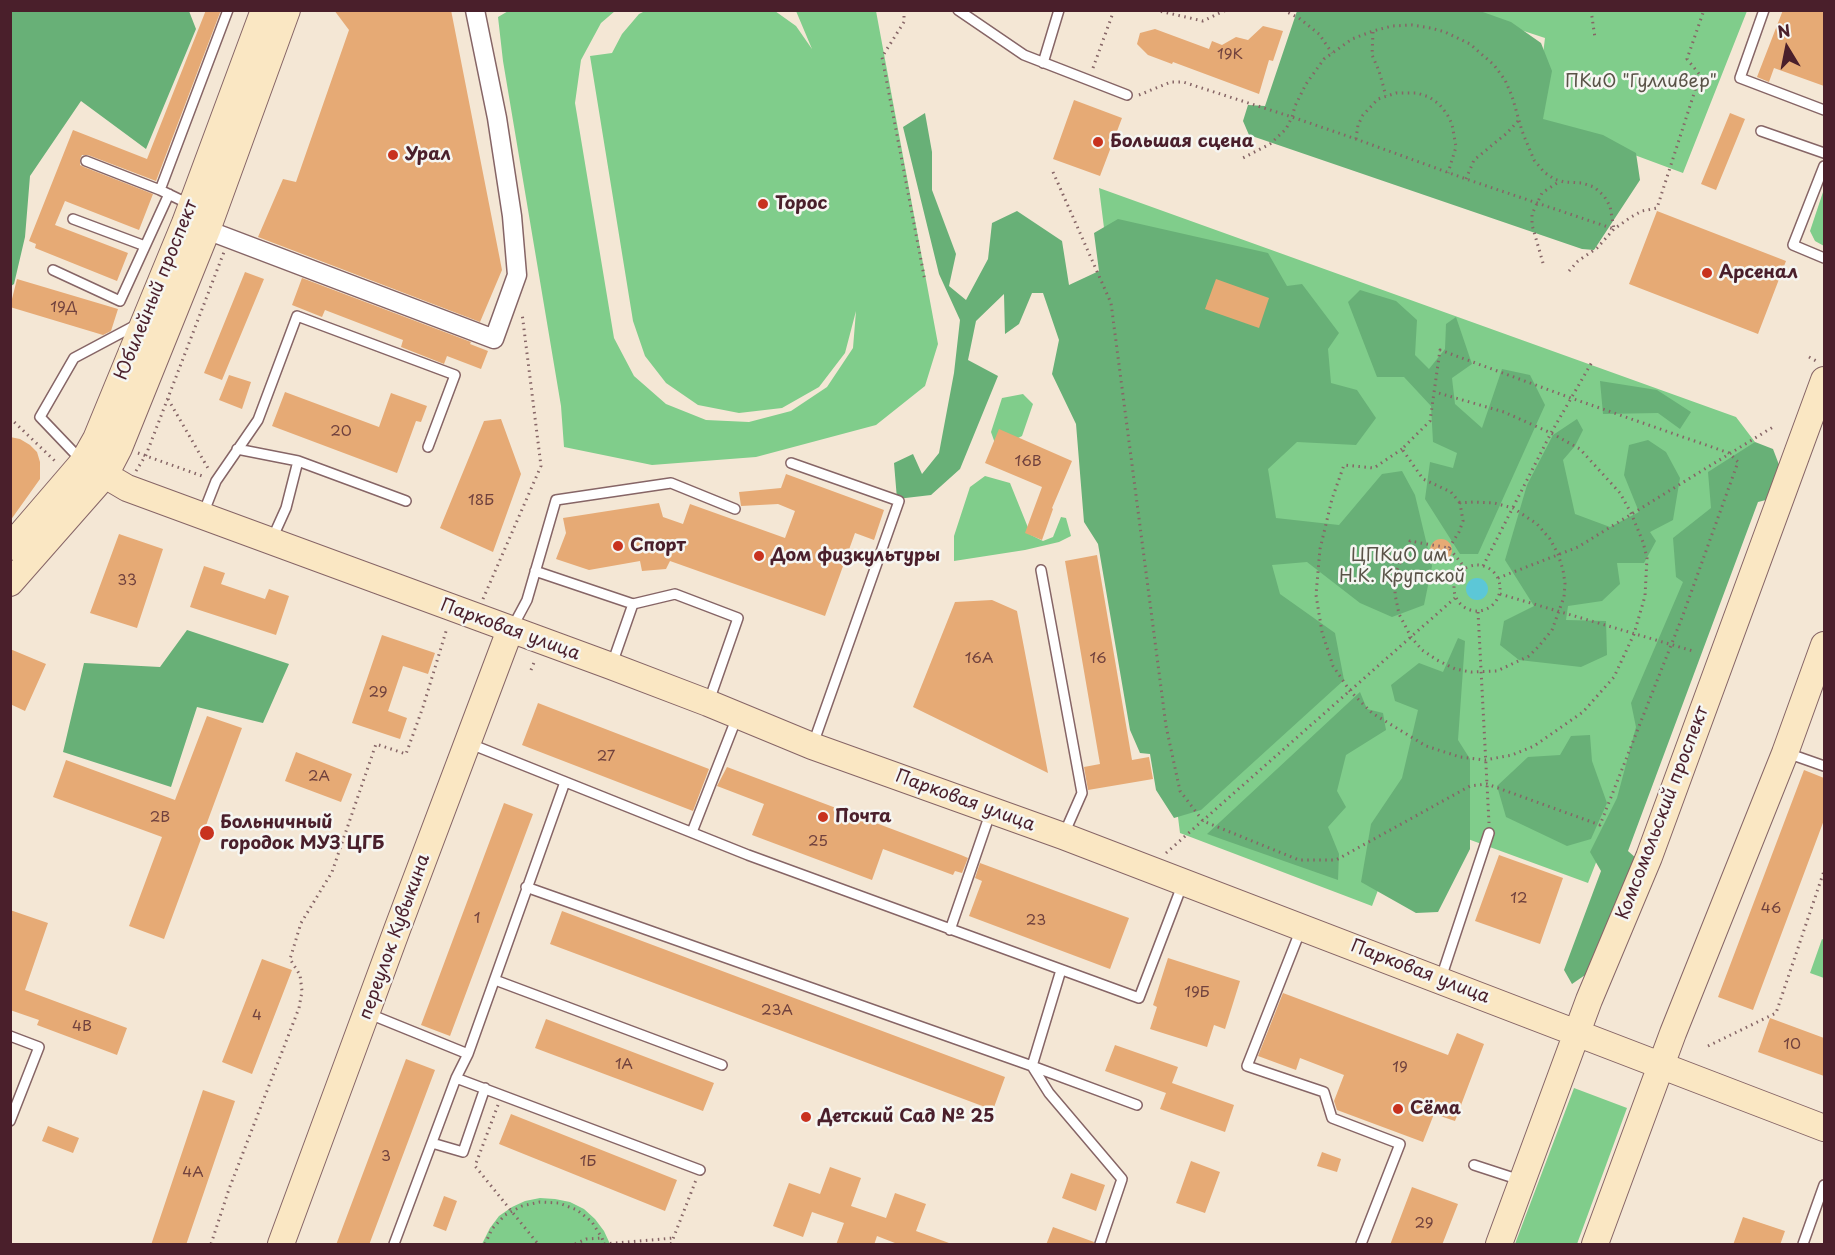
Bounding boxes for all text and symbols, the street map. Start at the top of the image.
text: N [1776,17,1792,43]
north arrow [1757,18,1817,78]
house number: 19К [1217,46,1243,64]
park label: ПКиО "Гулливер" [1565,71,1717,93]
place label: Большая сцена [1110,131,1254,153]
marker: Большая сцена [1091,135,1105,149]
place label: Урал [405,144,451,166]
marker: Урал [386,148,400,162]
place label: Торос [775,193,828,215]
street label: Юбилейный проспект [111,197,203,383]
marker: Торос [756,197,770,211]
place label: Арсенал [1719,262,1798,284]
marker: Арсенал [1700,266,1714,280]
house number: 19Д [50,299,78,317]
house number: 20 [330,423,352,441]
house number: 16В [1014,453,1042,471]
house number: 18Б [468,492,494,510]
place label: Спорт [630,535,686,557]
marker: Спорт [611,539,625,553]
place label: Дом физкультуры [771,545,940,567]
park label: ЦПКиО им. Н.К. Крупской [1339,545,1465,588]
marker: Дом физкультуры [752,549,766,563]
house number: 33 [117,572,137,590]
street label: Парковая улица [437,595,583,665]
house number: 16А [965,650,993,668]
house number: 16 [1089,650,1107,668]
house number: 29 [368,684,388,702]
street label: Комсомольский проспект [1612,703,1714,923]
house number: 27 [597,748,615,766]
street label: Парковая улица [892,766,1038,836]
house number: 2А [308,768,330,786]
place label: Почта [835,806,891,828]
house number: 2В [150,809,170,827]
marker: Почта [816,810,830,824]
place label: Больничный городок МУЗ ЦГБ [220,812,384,854]
marker: Больничный городок МУЗ ЦГБ [198,824,216,842]
house number: 25 [808,833,828,851]
street label: переулок Кувыкина [355,851,435,1023]
house number: 12 [1510,890,1528,908]
house number: 46 [1761,900,1781,918]
house number: 1 [474,910,480,928]
house number: 23 [1026,912,1046,930]
street label: Парковая улица [1347,936,1493,1008]
house number: 19Б [1184,984,1210,1002]
house number: 23А [761,1002,793,1020]
house number: 4 [252,1007,262,1025]
house number: 4В [72,1018,92,1036]
house number: 10 [1783,1036,1801,1054]
house number: 1А [615,1056,633,1074]
house number: 19 [1392,1059,1408,1077]
place label: Сёма [1410,1098,1461,1120]
marker: Сёма [1391,1102,1405,1116]
place label: Детский Сад № 25 [818,1106,994,1128]
marker: Детский Сад № 25 [799,1110,813,1124]
house number: 3 [381,1148,391,1166]
house number: 1Б [580,1153,596,1171]
house number: 4А [182,1164,204,1182]
house number: 29 [1414,1215,1434,1233]

